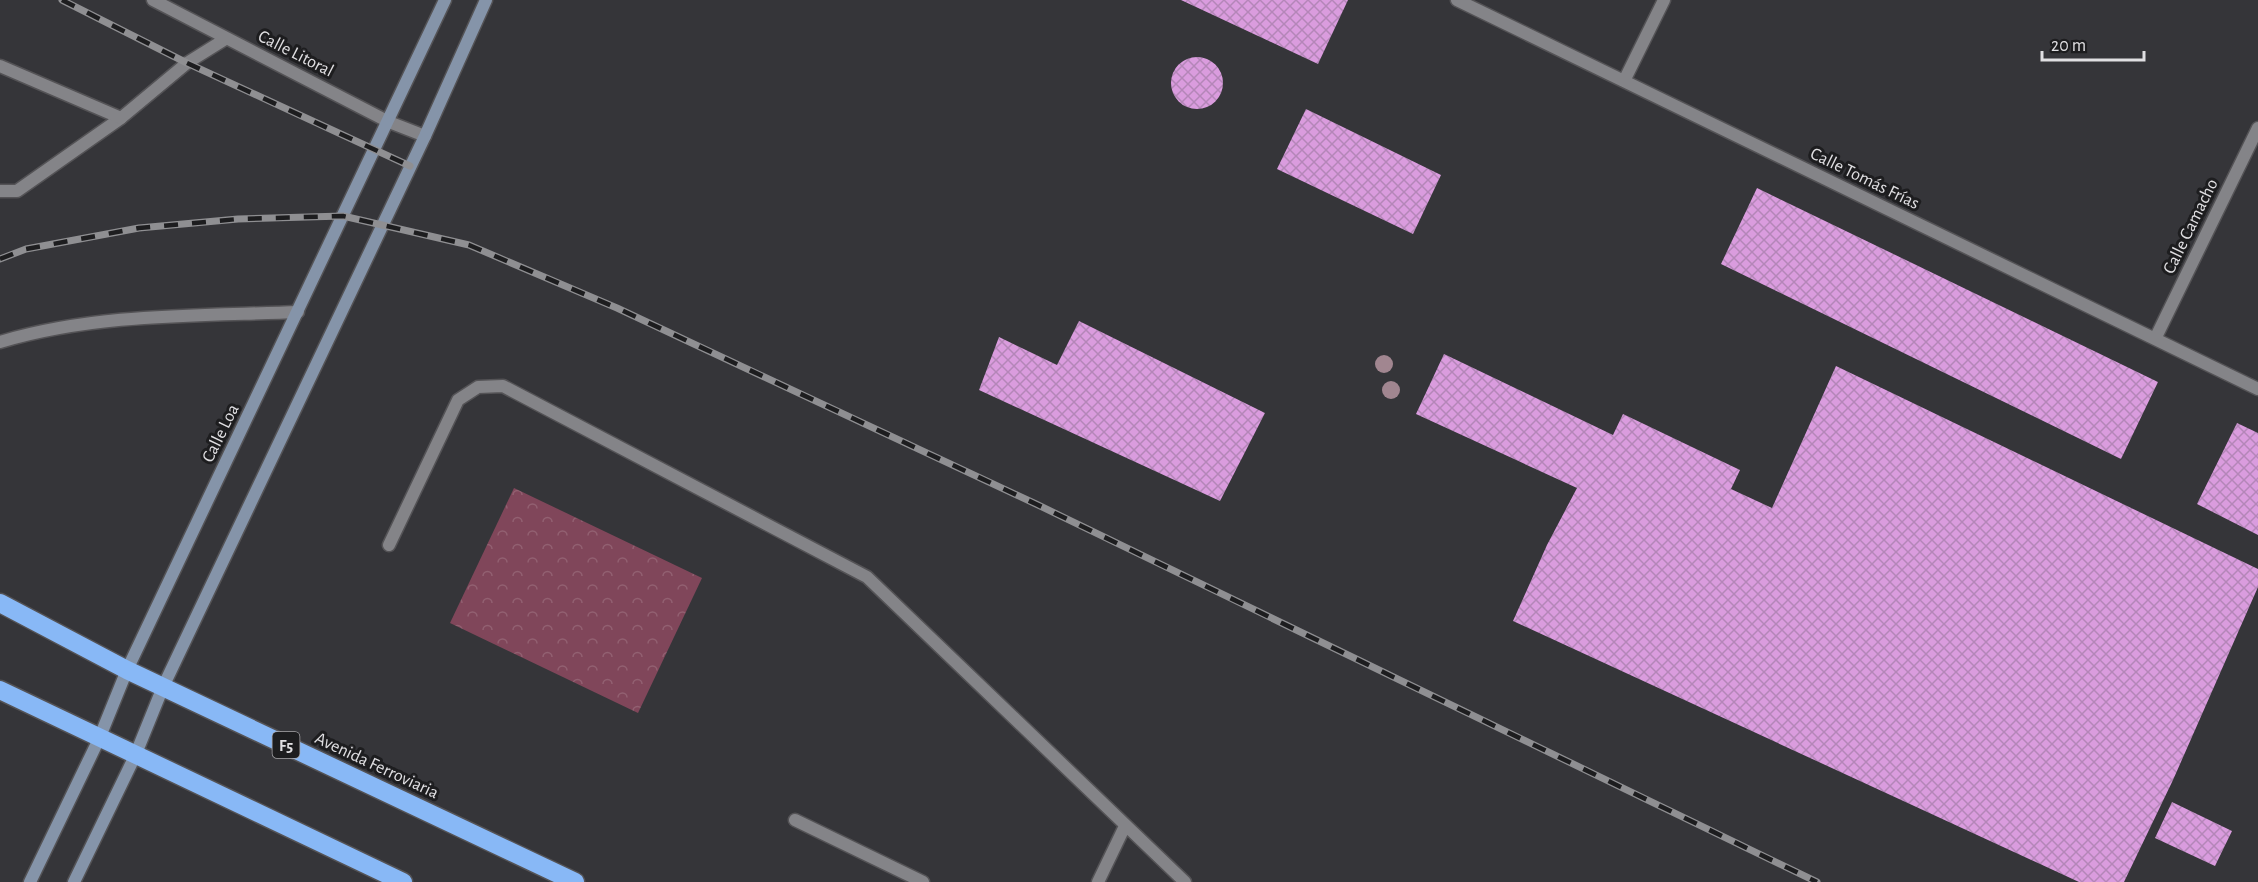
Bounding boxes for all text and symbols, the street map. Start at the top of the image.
scale bar [2042,24,2144,62]
street label: Calle Litoral [255,27,336,81]
text: 20 m [2051,37,2086,55]
street label: Calle Tomás Frías [1807,145,1922,213]
street label: Calle Camacho [2160,176,2222,277]
street label: Calle Loa [199,402,243,465]
street label: Avenida Ferroviaria [312,729,441,802]
road number: F5 [272,732,300,758]

